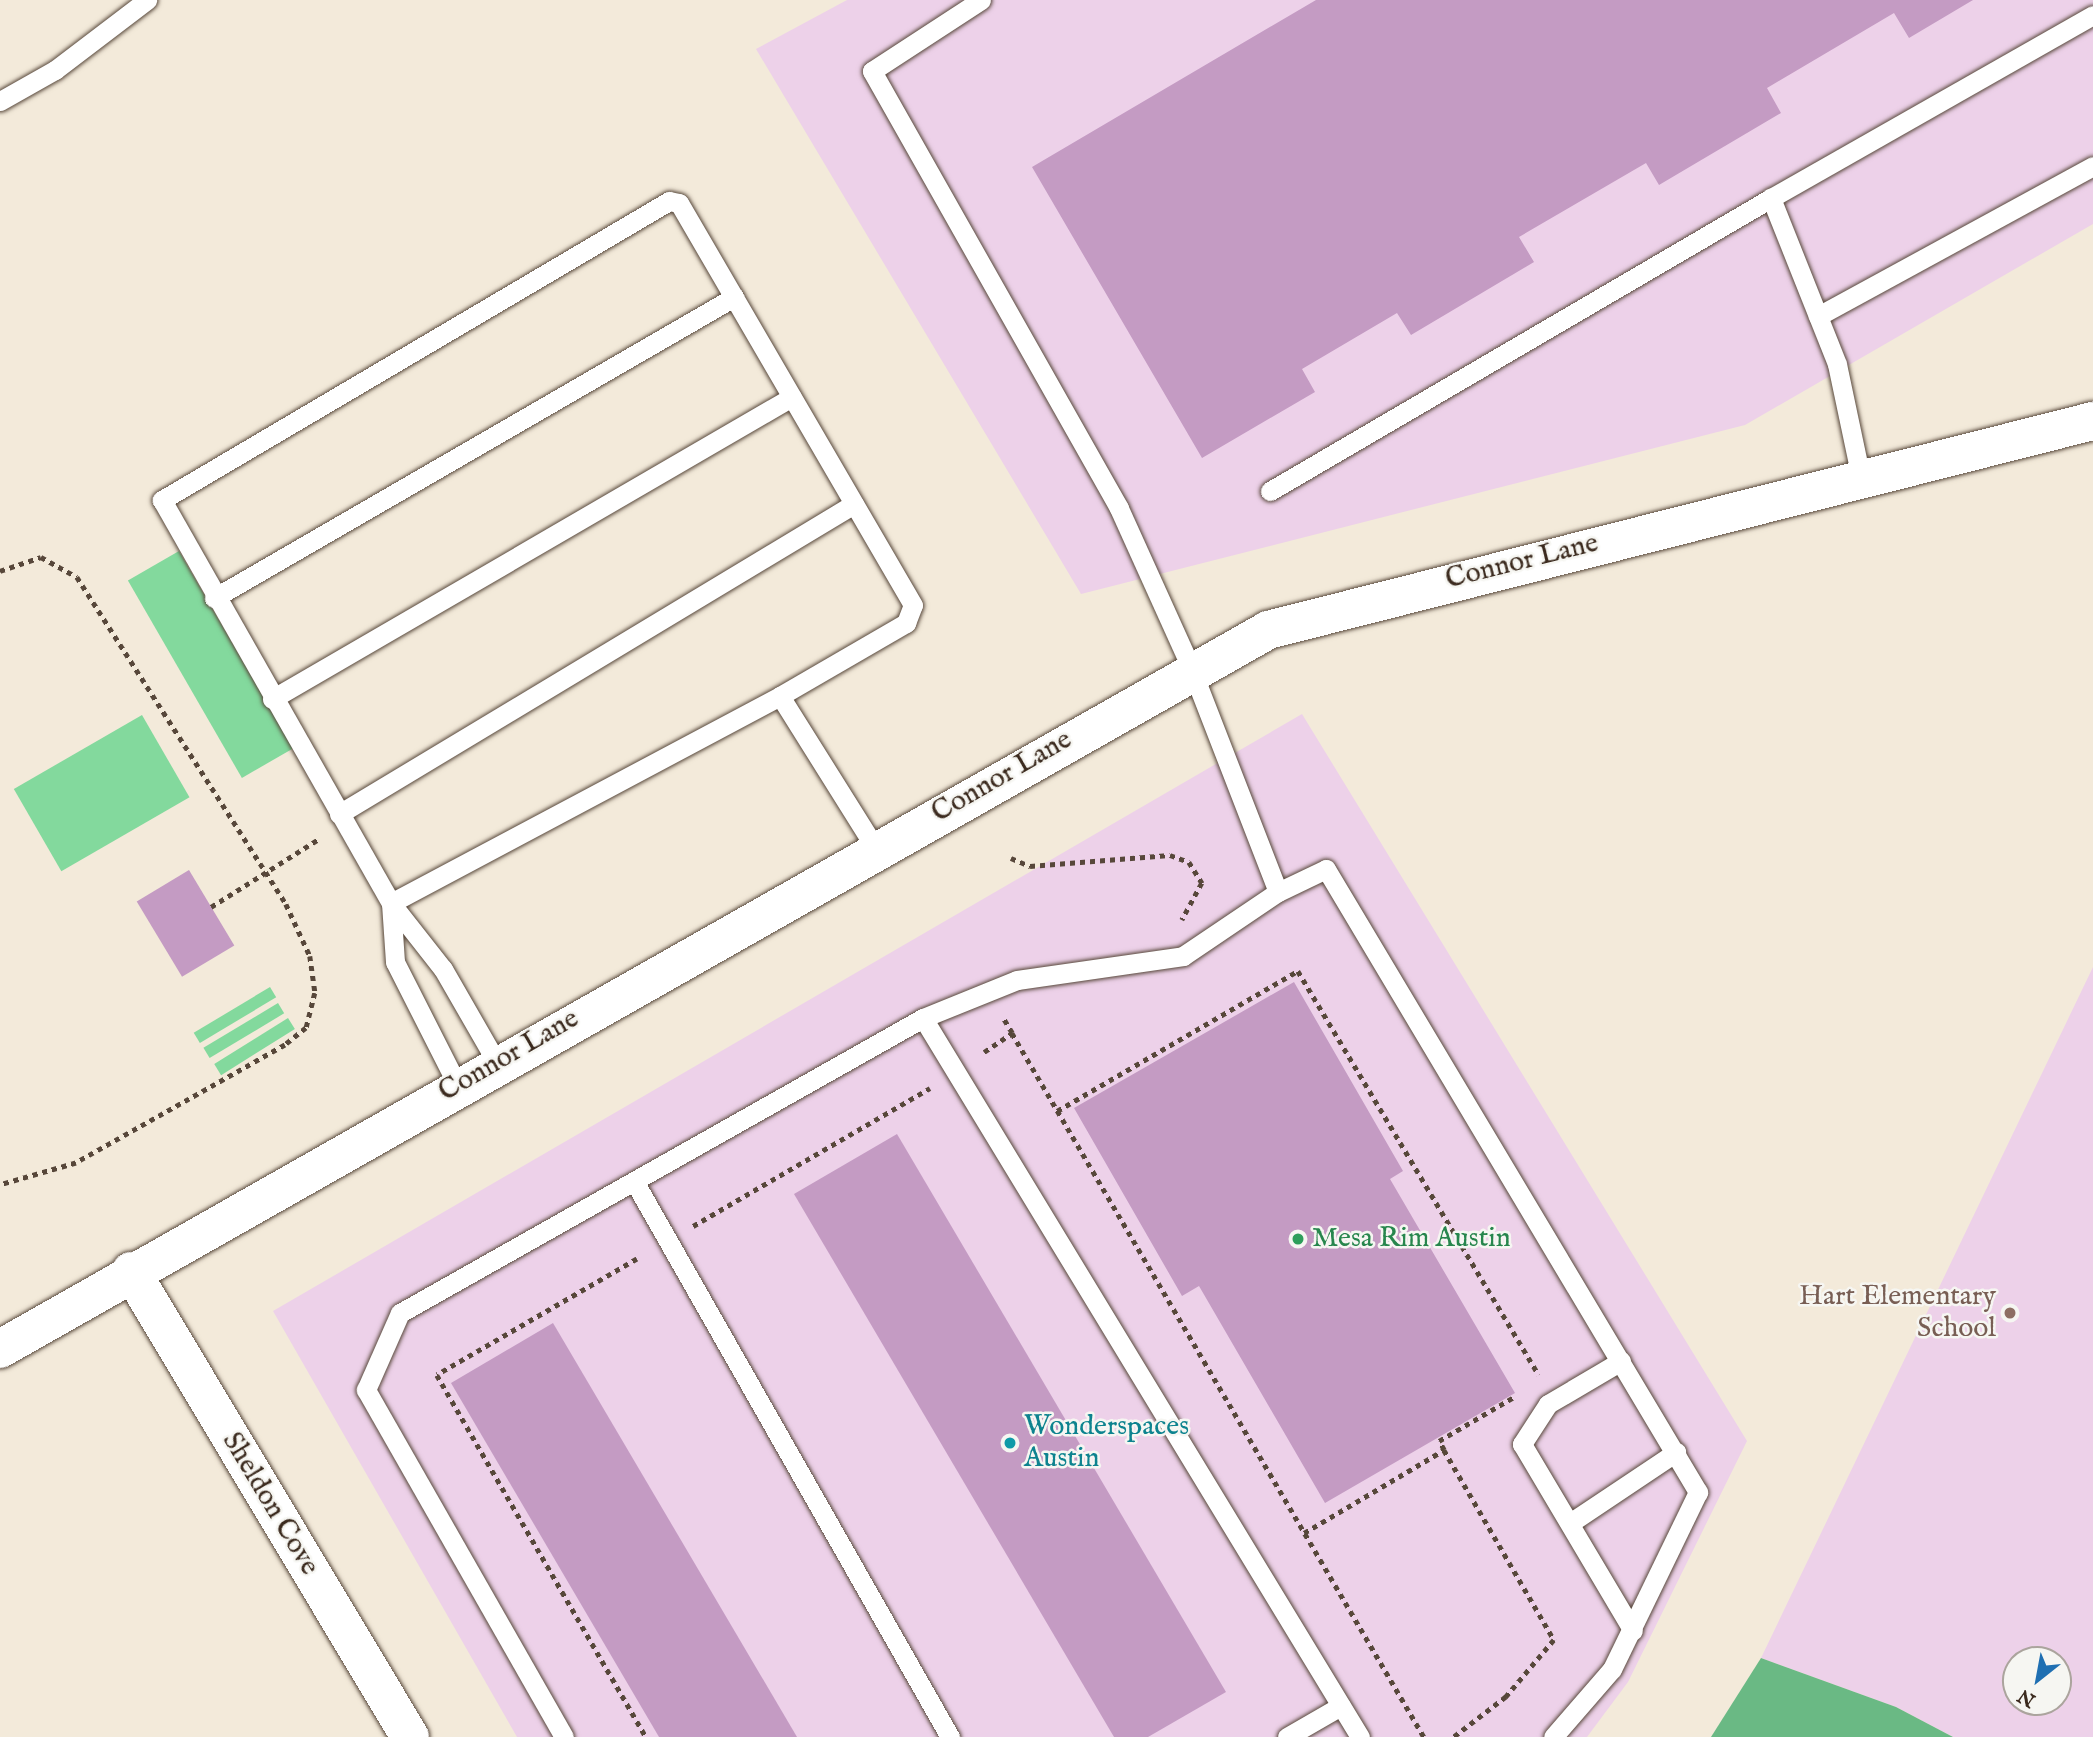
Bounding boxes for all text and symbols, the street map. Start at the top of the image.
street label: Connor Lane [1442,527,1602,597]
street label: Connor Lane [926,723,1078,831]
street label: Connor Lane [433,1002,585,1110]
place label: Mesa Rim Austin [1312,1222,1511,1256]
marker: Mesa Rim Austin [1290,1231,1306,1247]
place label: Hart Elementary School [1799,1280,1996,1346]
marker: Hart Elementary School [2002,1305,2018,1321]
place label: Wonderspaces Austin [1024,1410,1189,1476]
street label: Sheldon Cove [214,1427,326,1581]
marker: Wonderspaces Austin [1002,1435,1018,1451]
north arrow [2002,1646,2072,1716]
text: N [2014,1683,2040,1712]

